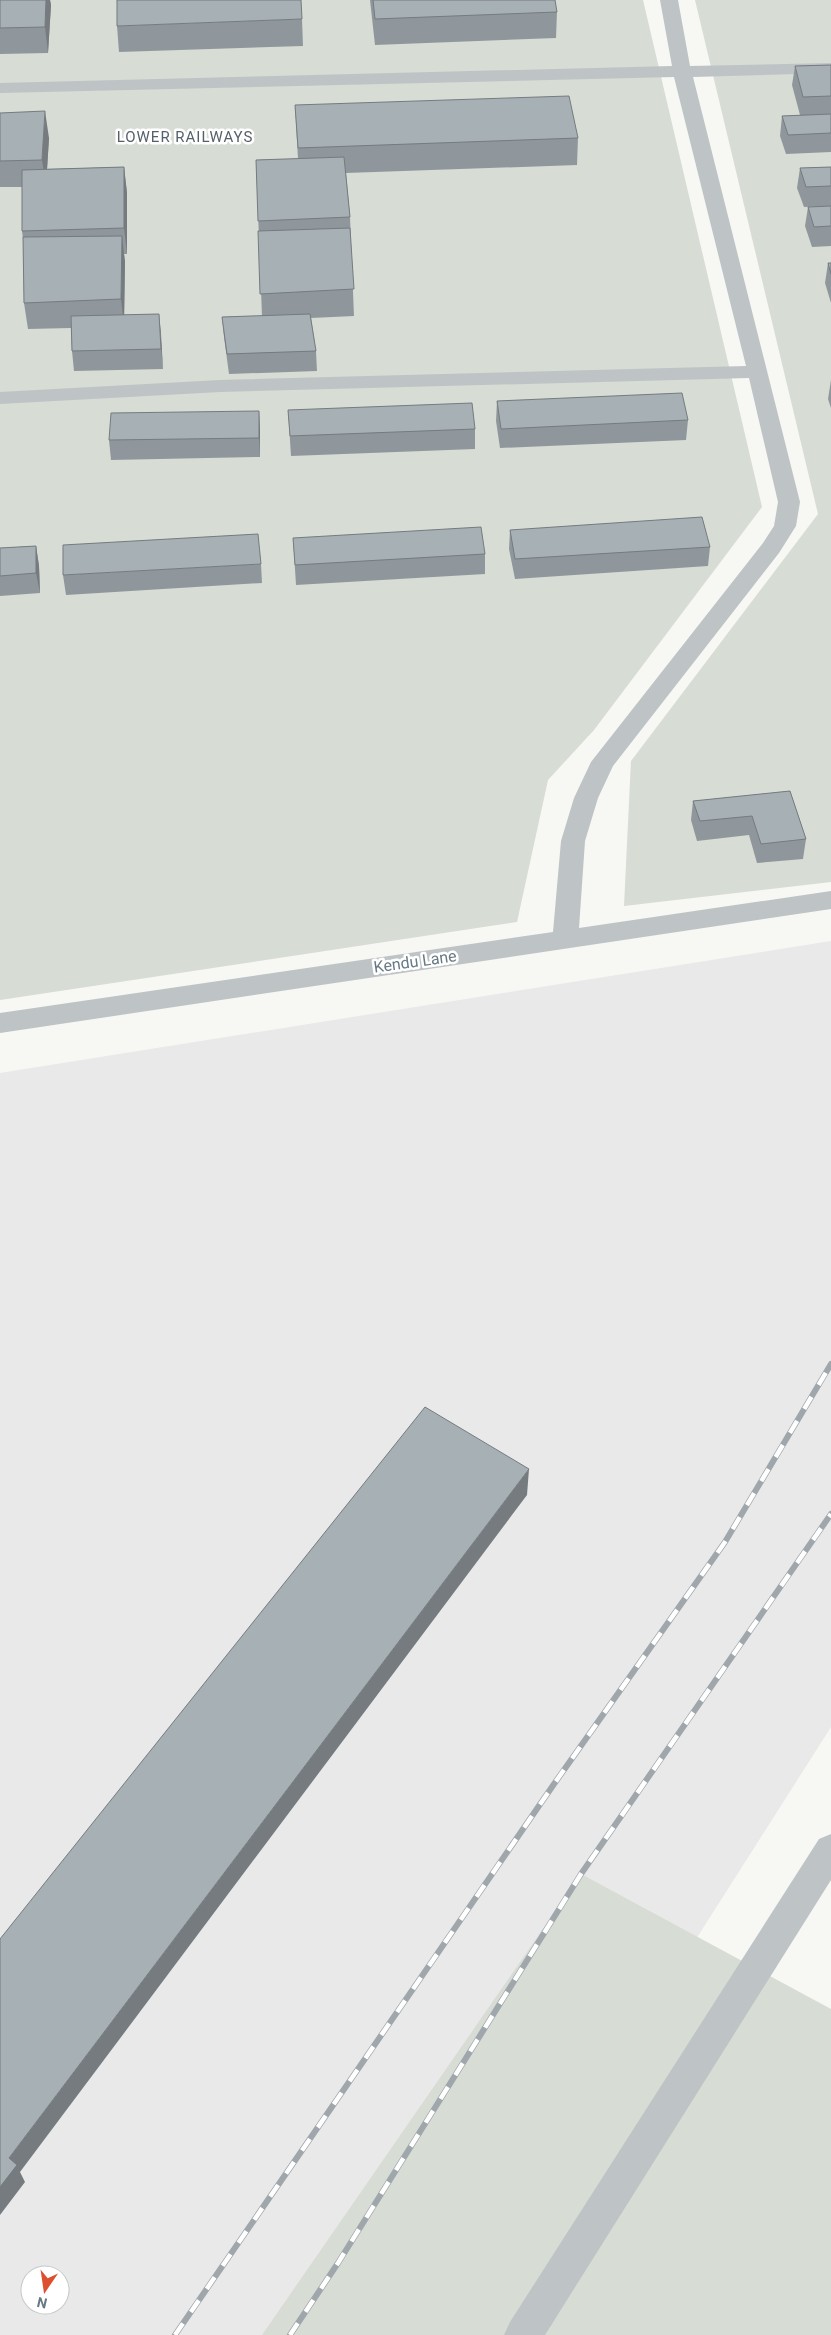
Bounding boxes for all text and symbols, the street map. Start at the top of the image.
district label: LOWER RAILWAYS [117,128,253,146]
street label: Kendu Lane [372,946,458,977]
north arrow [20,2265,70,2315]
text: N [35,2294,49,2312]

